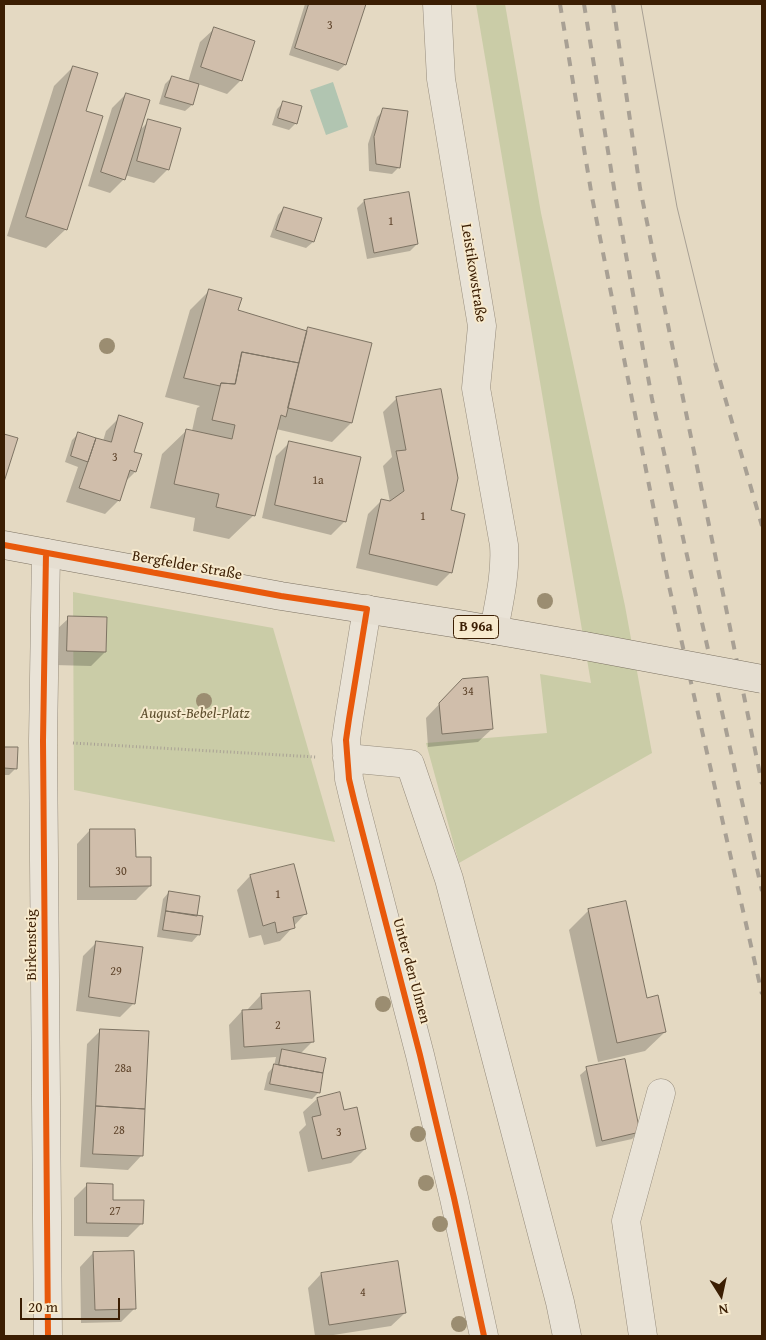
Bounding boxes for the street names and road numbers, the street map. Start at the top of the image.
street label: Leistikowstraße [456,222,490,324]
street label: Bergfelder Straße [131,547,243,585]
road number: B 96a [454,616,498,638]
street label: Birkensteig [23,909,41,981]
street label: Unter den Ulmen [388,916,434,1026]

